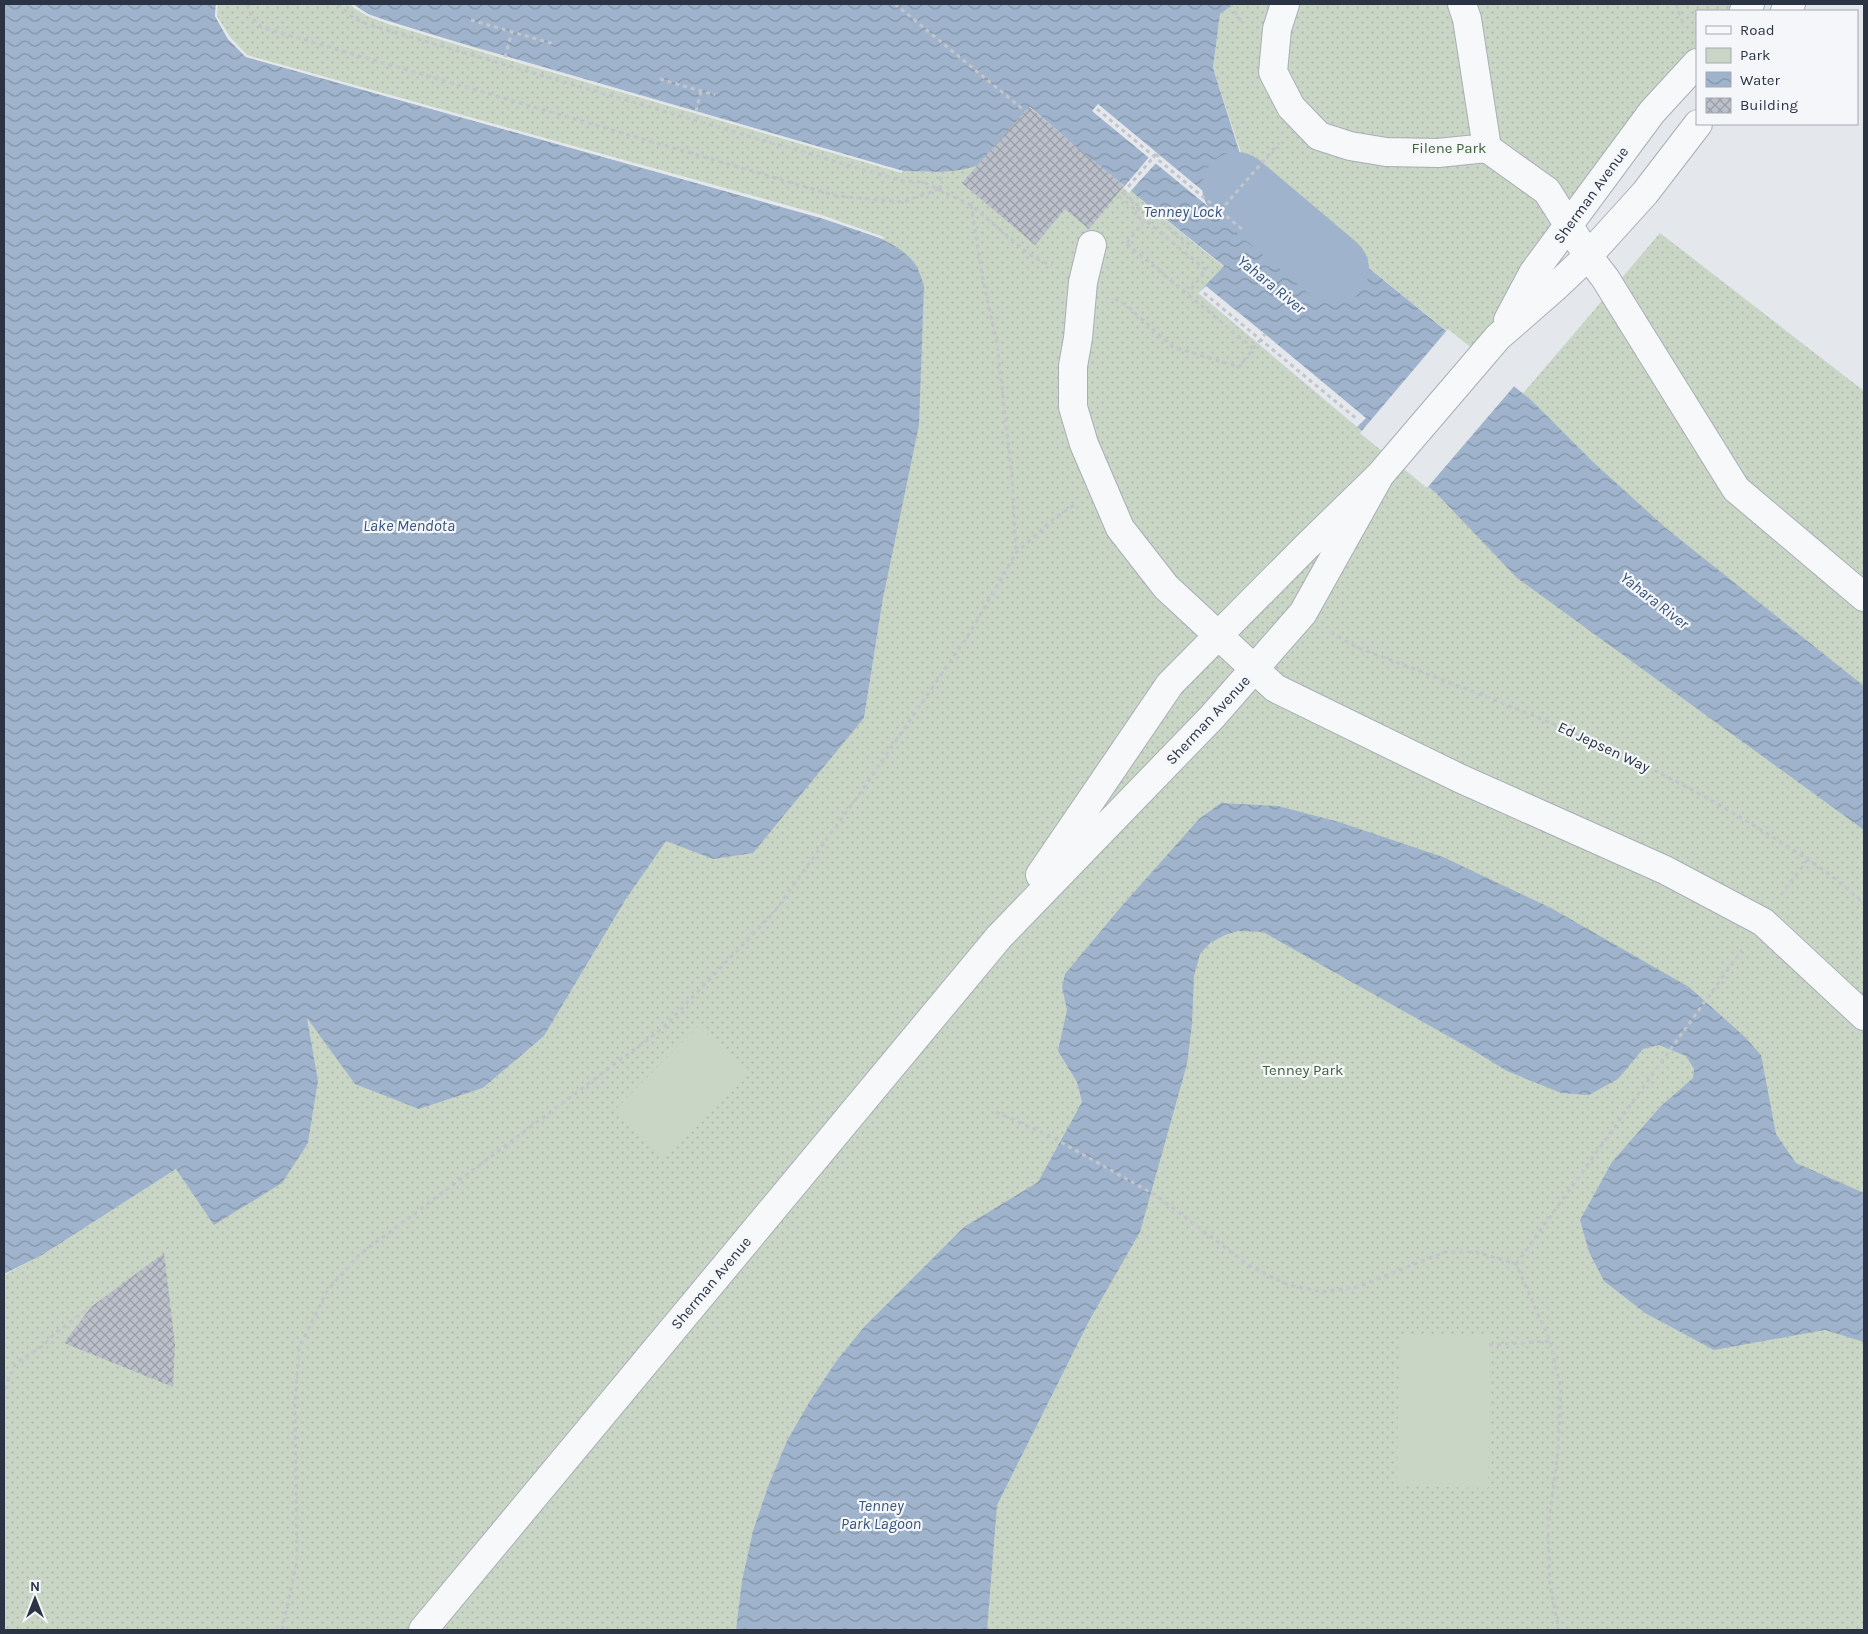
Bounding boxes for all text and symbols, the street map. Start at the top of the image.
legend [1696,10,1858,125]
text: Road [1740,21,1775,39]
text: Park [1740,46,1770,64]
text: Water [1740,71,1781,89]
text: Building [1740,96,1798,114]
park label: Filene Park [1412,139,1486,157]
street label: Sherman Avenue [1550,143,1632,247]
water label: Tenney Lock [1144,202,1223,221]
water label: Yahara River [1234,251,1310,318]
water label: Lake Mendota [363,516,455,535]
water label: Yahara River [1616,568,1693,633]
street label: Sherman Avenue [1162,672,1254,768]
street label: Ed Jepsen Way [1555,718,1653,776]
park label: Tenney Park [1263,1061,1343,1079]
street label: Sherman Avenue [667,1233,755,1333]
water label: Tenney Park Lagoon [841,1496,921,1533]
north arrow [10,1574,60,1624]
text: N [30,1578,40,1595]

